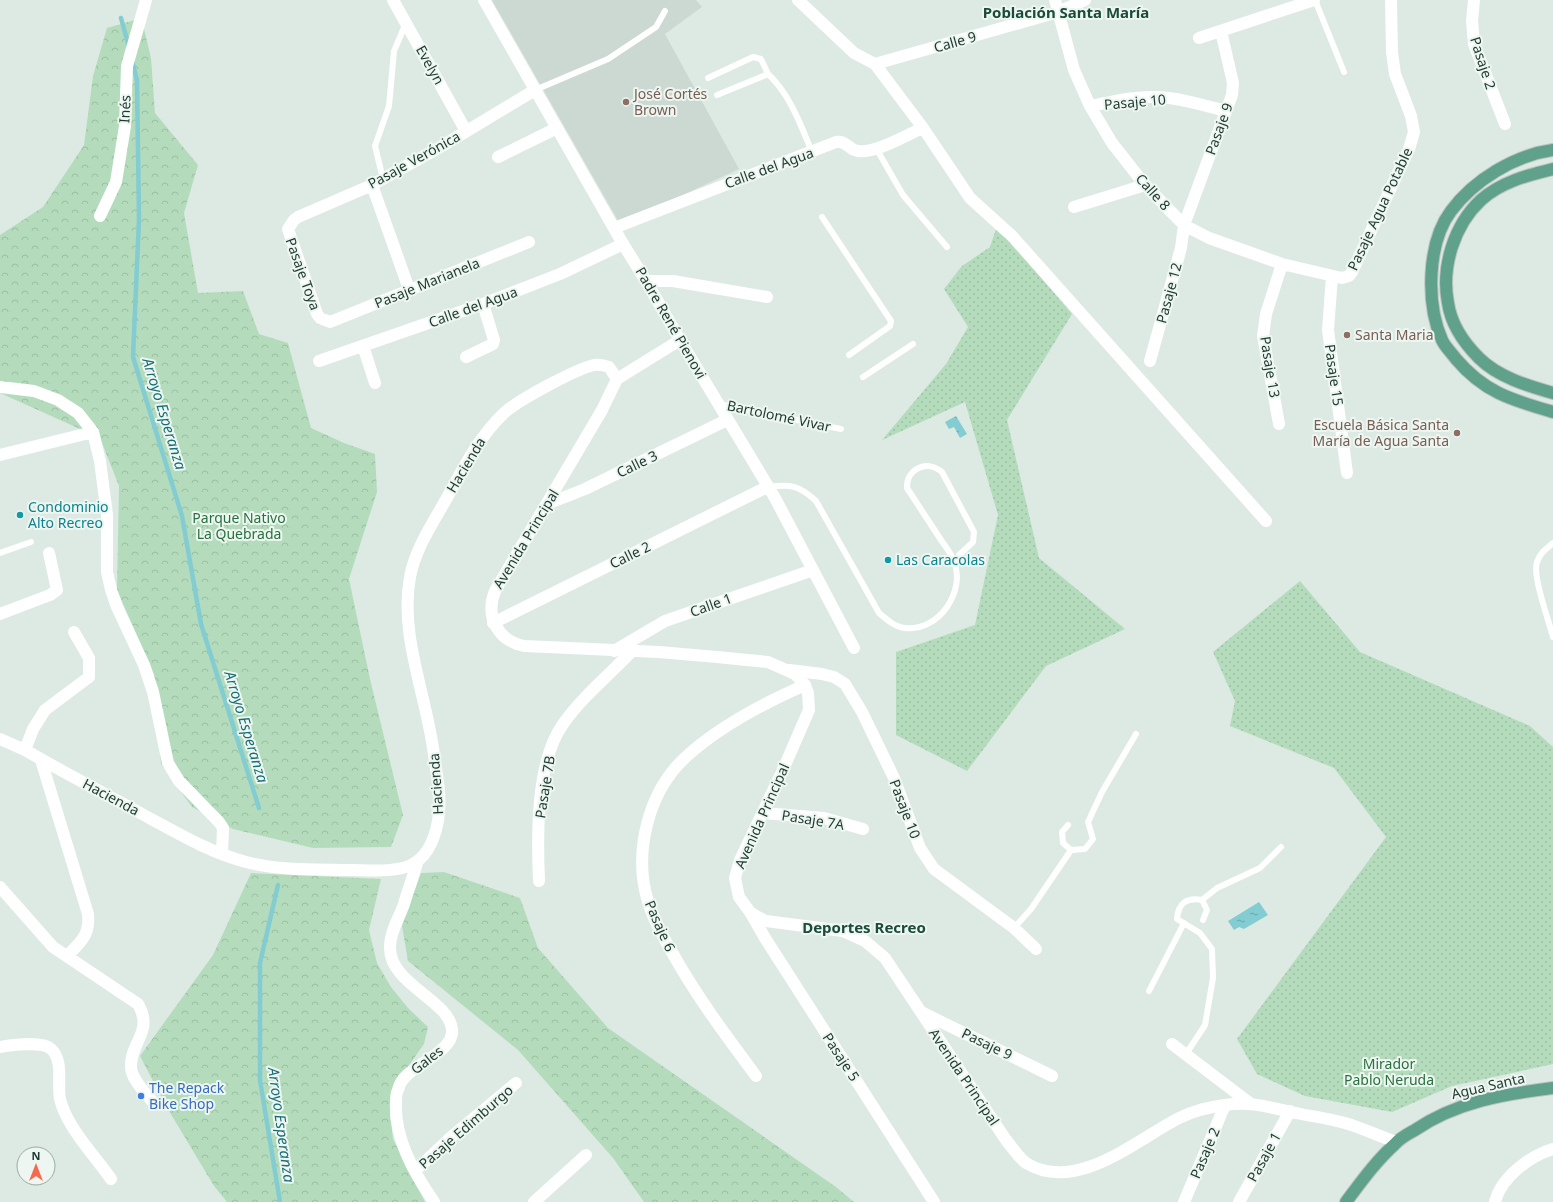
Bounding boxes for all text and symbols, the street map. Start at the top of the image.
district label: Población Santa María [983,2,1149,22]
street label: Calle 9 [931,26,978,57]
street label: Pasaje 2 [1466,34,1501,91]
street label: Evelyn [412,42,449,88]
place label: José Cortés Brown [632,84,708,119]
street label: Pasaje 10 [1103,89,1167,114]
street label: Inés [114,94,135,123]
marker: José Cortés Brown [621,97,631,107]
street label: Pasaje 9 [1200,100,1237,157]
street label: Pasaje Verónica [364,126,463,193]
street label: Calle del Agua [722,143,816,192]
street label: Pasaje Agua Potable [1343,144,1416,273]
street label: Calle 8 [1132,169,1175,214]
street label: Pasaje Toya [282,235,325,313]
street label: Pasaje Marianela [371,253,482,312]
street label: Pasaje 12 [1151,260,1186,325]
street label: Padre René Pienovi [632,263,711,382]
street label: Calle del Agua [426,282,520,331]
place label: Santa Maria [1355,325,1434,344]
marker: Santa Maria [1342,330,1352,340]
street label: Pasaje 13 [1256,335,1285,399]
street label: Pasaje 15 [1321,343,1348,407]
water label: Arroyo Esperanza [138,354,192,473]
street label: Bartolomé Vivar [725,395,833,436]
place label: Escuela Básica Santa María de Agua Santa [1313,415,1449,450]
marker: Escuela Básica Santa María de Agua Santa [1452,428,1462,438]
street label: Hacienda [442,433,490,496]
street label: Calle 3 [613,445,660,482]
street label: Avenida Principal [488,485,563,592]
place label: Condominio Alto Recreo [28,497,109,532]
park label: Parque Nativo La Quebrada [192,508,286,543]
marker: Condominio Alto Recreo [15,510,25,520]
street label: Calle 2 [606,536,653,573]
place label: Las Caracolas [896,550,985,569]
marker: Las Caracolas [883,555,893,565]
street label: Calle 1 [687,588,735,621]
water label: Arroyo Esperanza [220,667,274,786]
street label: Hacienda [424,753,447,815]
street label: Pasaje 7B [530,754,559,820]
street label: Avenida Principal [730,760,793,871]
street label: Hacienda [80,774,143,819]
street label: Pasaje 10 [885,776,925,841]
street label: Pasaje 7A [780,805,846,834]
street label: Pasaje 6 [641,897,680,954]
district label: Deportes Recreo [802,917,926,937]
street label: Pasaje 9 [959,1023,1016,1064]
street label: Avenida Principal [925,1024,1004,1129]
street label: Pasaje 5 [819,1029,864,1085]
street label: Gales [407,1041,447,1078]
park label: Mirador Pablo Neruda [1344,1054,1434,1089]
water label: Arroyo Esperanza [264,1065,300,1184]
street label: Agua Santa [1449,1068,1526,1103]
place label: The Repack Bike Shop [149,1078,225,1113]
street label: Pasaje Edimburgo [414,1080,517,1173]
marker: The Repack Bike Shop [136,1091,146,1101]
street label: Pasaje 2 [1185,1124,1224,1181]
street label: Pasaje 1 [1242,1129,1285,1185]
north arrow [16,1146,56,1186]
text: N [32,1148,40,1163]

